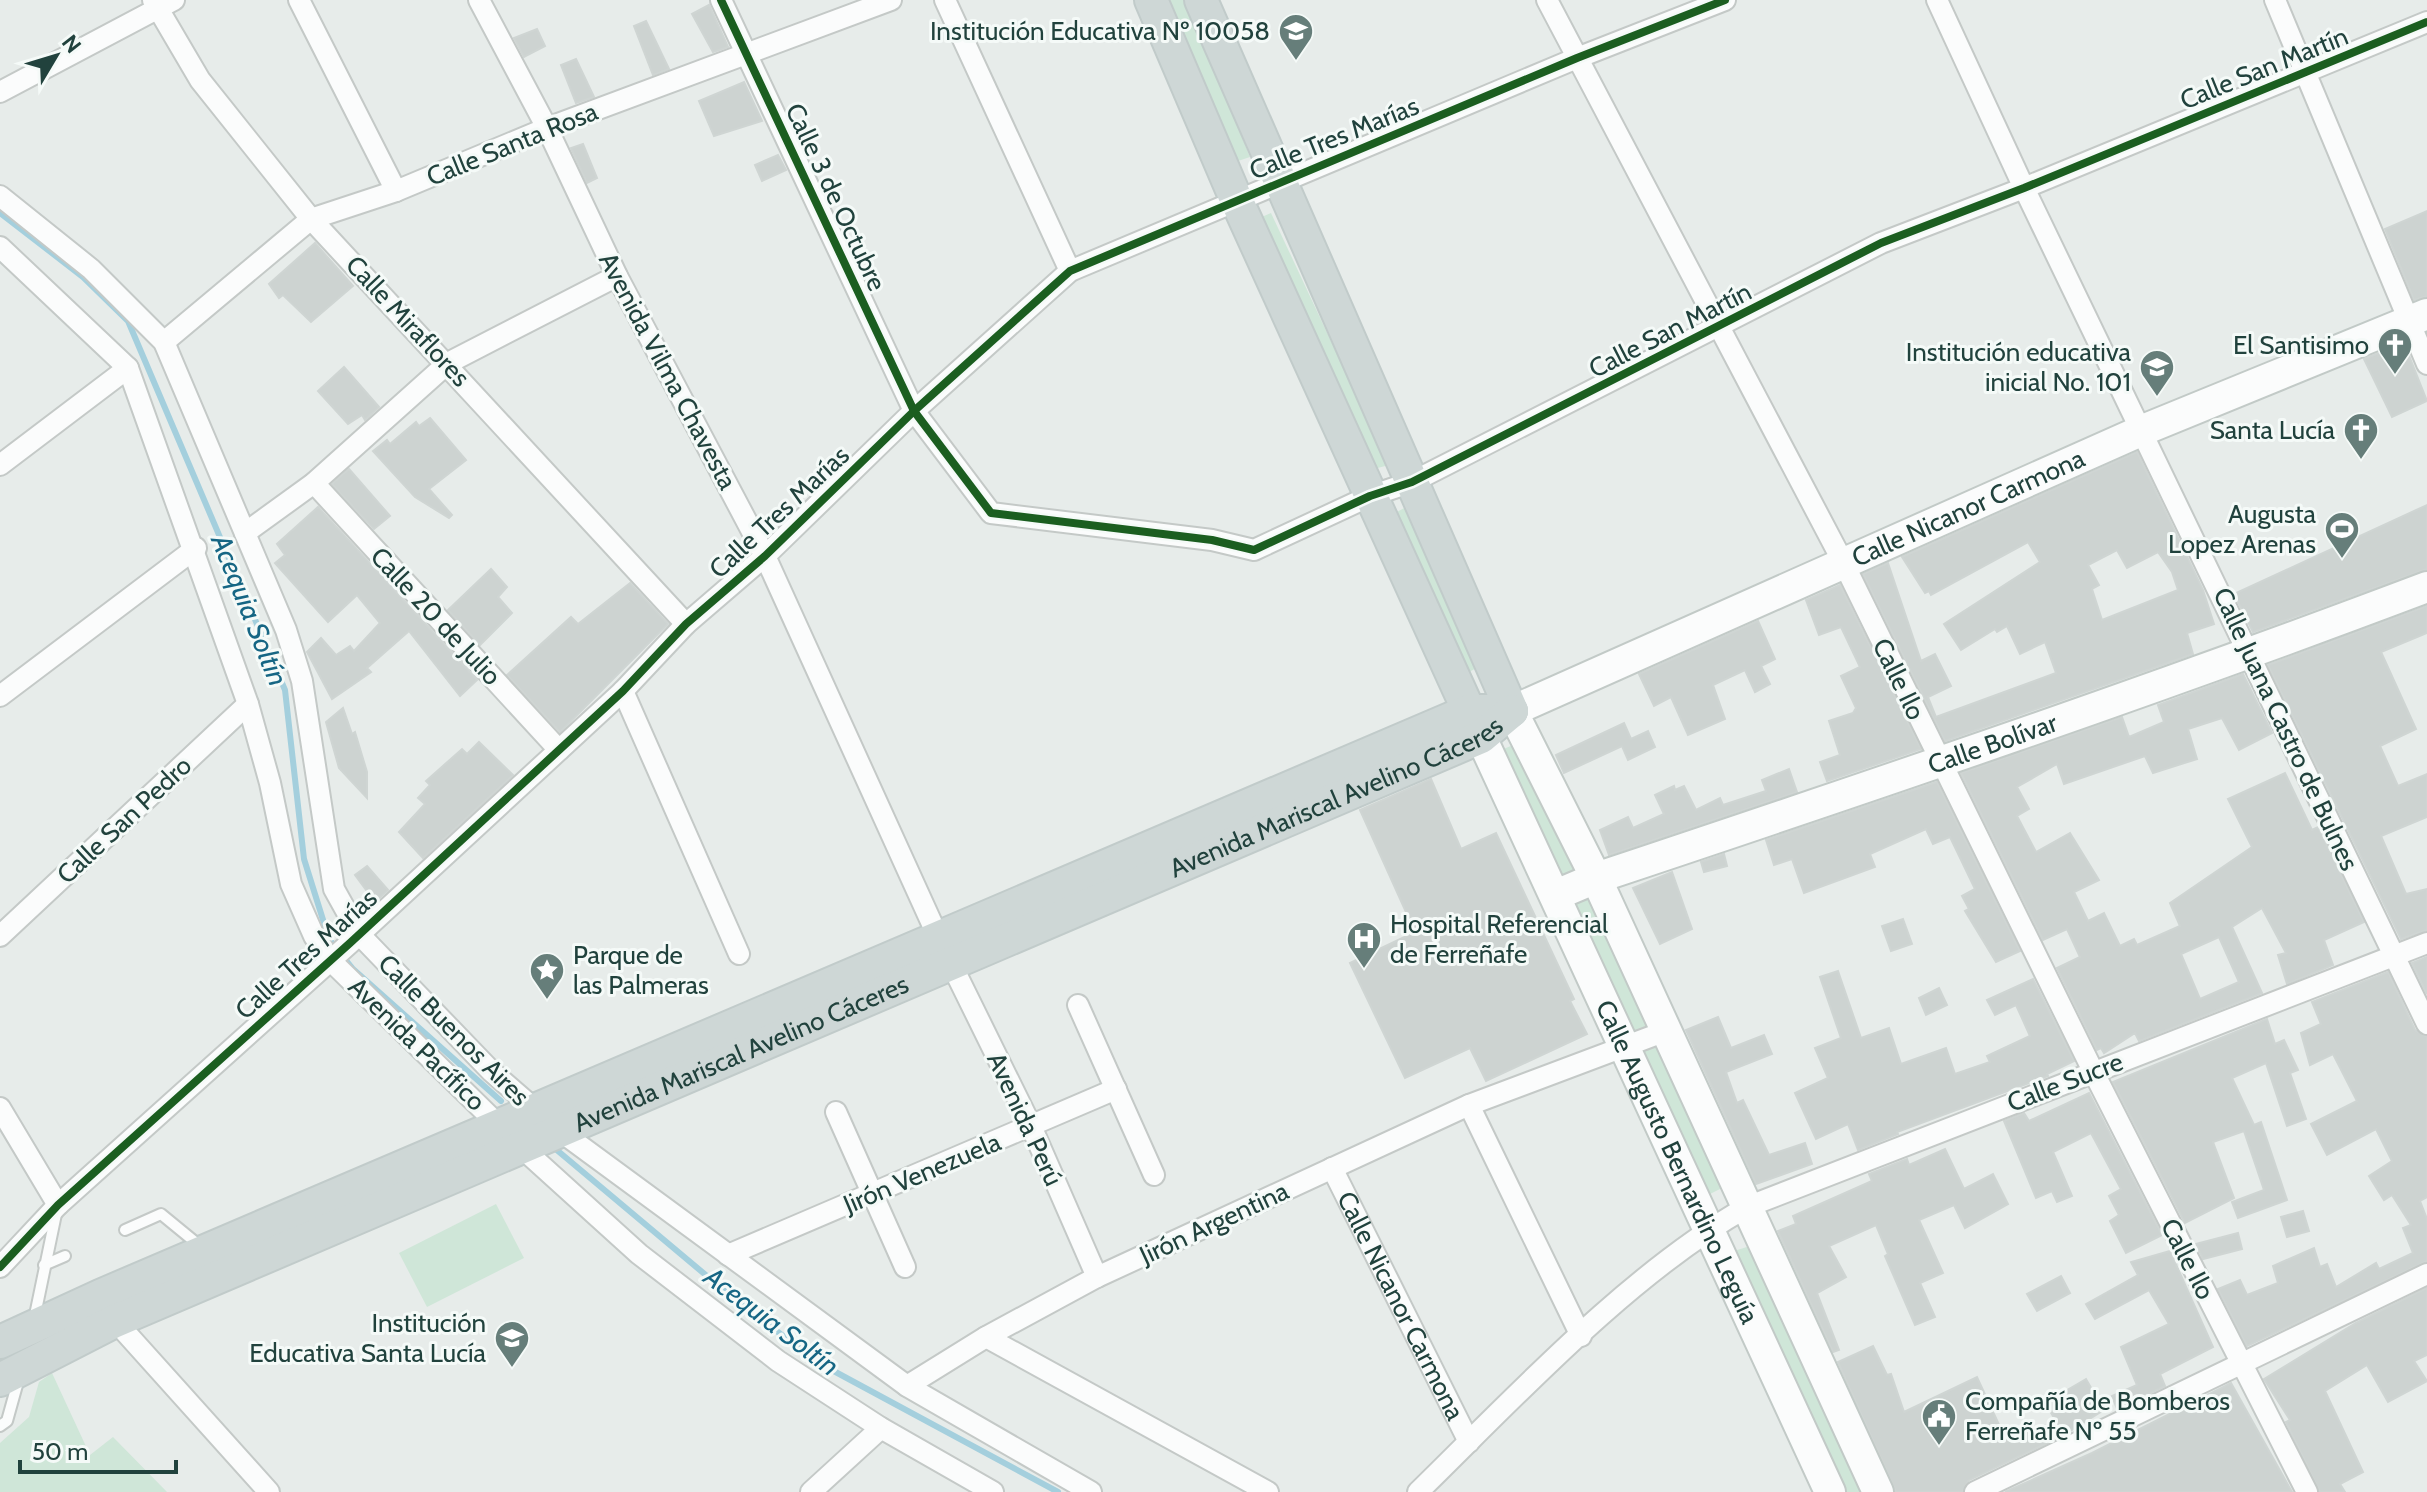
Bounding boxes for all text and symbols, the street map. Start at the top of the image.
school or university icon: Institución Educativa Nº 10058 [1277,12,1315,62]
place label: Institución Educativa Nº 10058 [930,15,1270,47]
north arrow [16,16,96,96]
street label: Calle San Martín [2175,20,2353,116]
text: N [56,30,87,58]
street label: Calle Tres Marías [1245,89,1423,186]
street label: Calle Santa Rosa [422,95,603,193]
street label: Calle 3 de Octubre [779,98,893,296]
street label: Avenida Vilma Chavesta [592,247,744,495]
street label: Calle Miraflores [339,249,477,393]
street label: Calle San Martín [1583,275,1757,385]
church icon: El Santisimo [2376,326,2414,376]
place label: El Santisimo [2233,329,2369,361]
place label: Institución educativa inicial No. 101 [1906,336,2132,398]
school or university icon: Institución educativa inicial No. 101 [2138,348,2176,398]
church icon: Santa Lucía [2342,411,2380,461]
place label: Santa Lucía [2210,414,2336,446]
street label: Calle Tres Marías [702,439,856,585]
street label: Calle Nicanor Carmona [1847,442,2090,574]
place label: Augusta Lopez Arenas [2168,498,2317,560]
sports icon: Augusta Lopez Arenas [2323,510,2361,560]
water label: Acequia Soltín [204,528,296,691]
street label: Calle 20 de Julio [364,540,508,692]
street label: Calle Juana Castro de Bulnes [2206,582,2366,876]
street label: Calle Ilo [1866,633,1932,725]
street label: Calle Bolívar [1924,706,2062,781]
street label: Avenida Mariscal Avelino Cáceres [1165,709,1510,884]
street label: Calle San Pedro [50,750,198,890]
street label: Calle Tres Marías [229,882,384,1026]
place label: Hospital Referencial de Ferreñafe [1390,908,1608,970]
hospital icon: Hospital Referencial de Ferreñafe [1345,920,1383,970]
place label: Parque de las Palmeras [573,939,709,1001]
street label: Calle Buenos Aires [372,948,537,1113]
place icon: Parque de las Palmeras [528,951,566,1001]
street label: Avenida Mariscal Avelino Cáceres [569,968,913,1139]
street label: Avenida Pacífico [342,971,492,1117]
street label: Calle Augusto Bernardino Leguía [1589,995,1766,1329]
street label: Calle Sucre [2003,1045,2127,1119]
street label: Avenida Perú [980,1047,1070,1191]
street label: Jirón Venezuela [838,1125,1006,1221]
street label: Jirón Argentina [1134,1174,1294,1272]
street label: Calle Nicanor Carmona [1330,1186,1472,1426]
street label: Calle Ilo [2154,1213,2222,1305]
water label: Acequia Soltín [696,1258,846,1383]
place label: Institución Educativa Santa Lucía [249,1307,487,1369]
school or university icon: Institución Educativa Santa Lucía [493,1319,531,1369]
place label: Compañía de Bomberos Ferreñafe Nº 55 [1965,1385,2230,1447]
public building icon: Compañía de Bomberos Ferreñafe Nº 55 [1920,1397,1958,1447]
scale bar [20,1424,176,1474]
text: 50 m [32,1437,88,1466]

